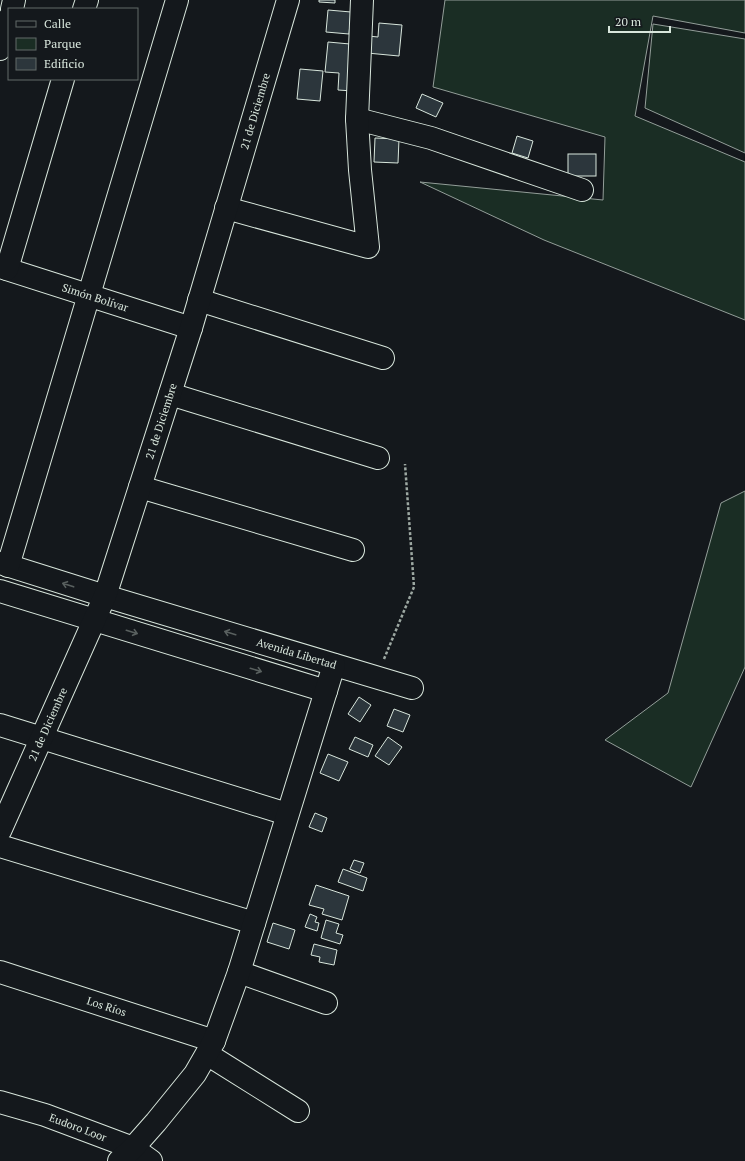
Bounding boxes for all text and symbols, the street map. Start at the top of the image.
legend [8,8,138,80]
scale bar [609,8,670,34]
text: 20 m [615,14,642,29]
text: Calle [44,16,71,31]
text: Parque [44,36,81,51]
text: Edificio [44,56,85,71]
street label: 21 de Diciembre [237,71,273,151]
street label: Simón Bolívar [60,280,131,315]
street label: 21 de Diciembre [142,381,180,461]
one-way arrow [62,581,75,588]
one-way arrow [125,629,138,636]
one-way arrow [223,629,236,636]
street label: Avenida Libertad [255,635,338,672]
one-way arrow [249,667,262,674]
street label: 21 de Diciembre [25,685,70,763]
street label: Los Ríos [85,993,128,1019]
street label: Eudoro Loor [47,1110,109,1145]

